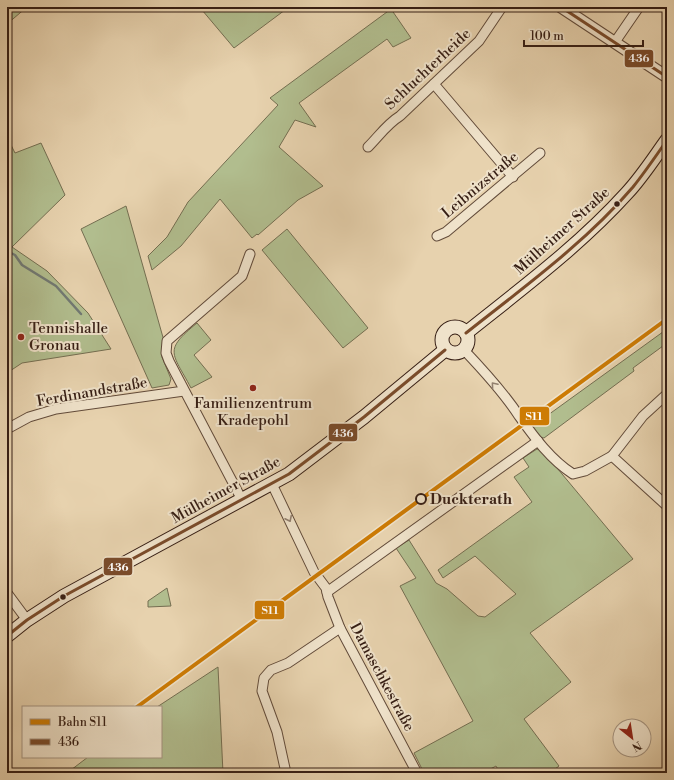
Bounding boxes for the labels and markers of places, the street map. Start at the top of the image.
unlabelled marker [612,199,622,209]
place label: Tennishalle Gronau [29,319,108,355]
marker: Tennishalle Gronau [16,332,26,342]
marker: Familienzentrum Kradepohl [248,383,258,393]
place label: Familienzentrum Kradepohl [194,394,312,430]
place label: Duckterath [430,490,513,509]
marker: Duckterath [415,493,427,505]
unlabelled marker [58,592,68,602]

